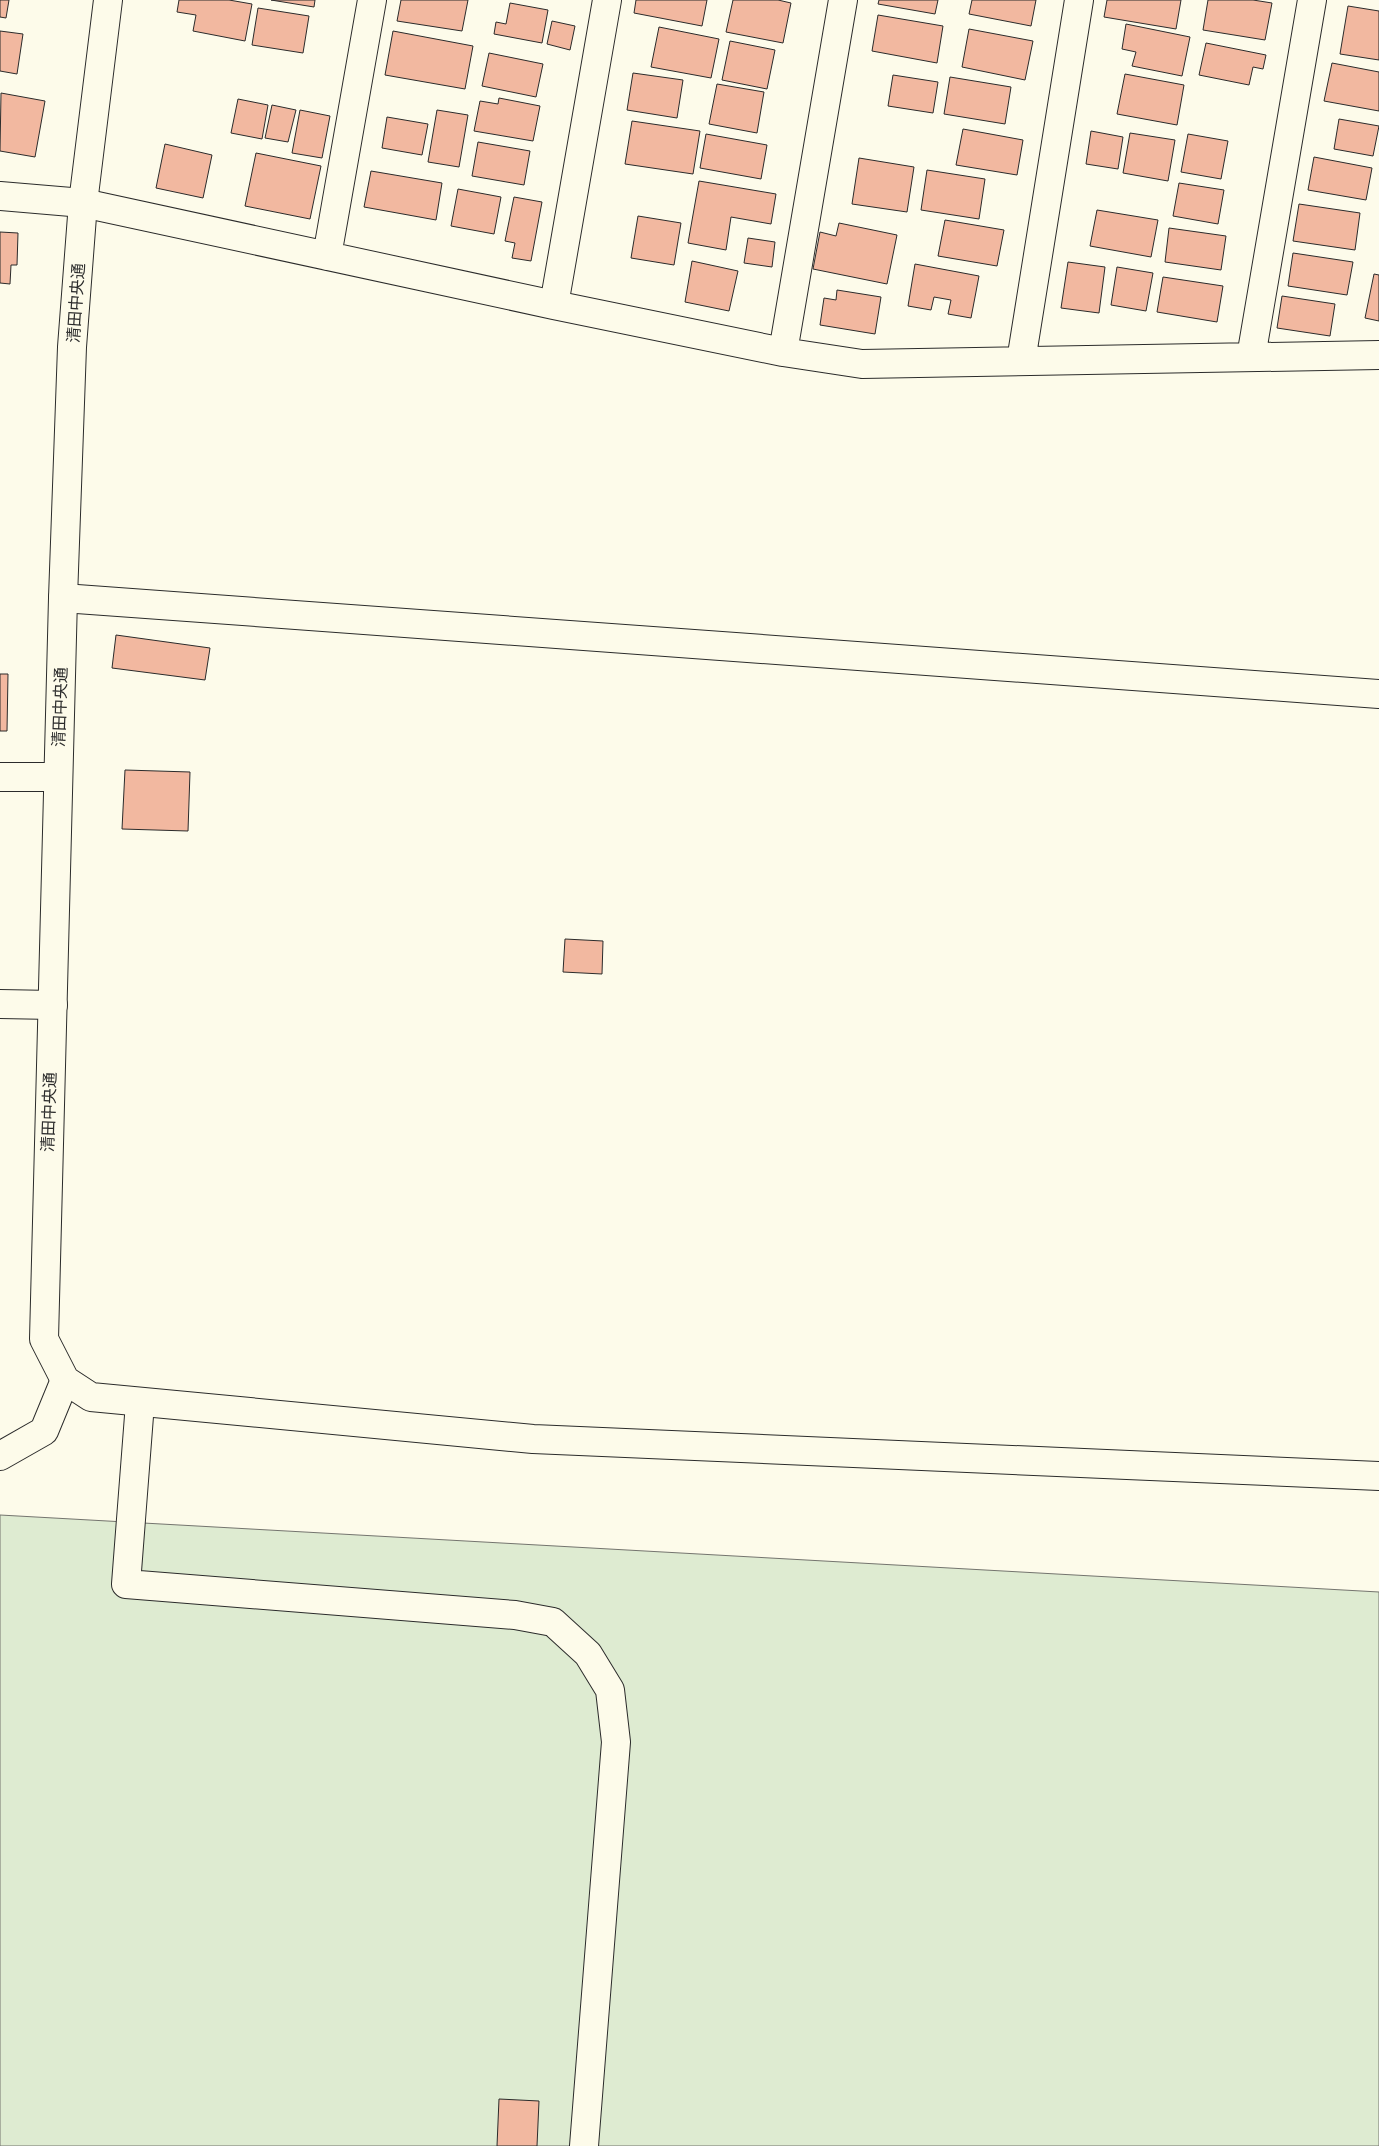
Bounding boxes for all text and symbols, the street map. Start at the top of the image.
street label: 清田中央通 [64,262,88,344]
street label: 清田中央通 [49,667,71,747]
street label: 清田中央通 [38,1072,60,1152]

